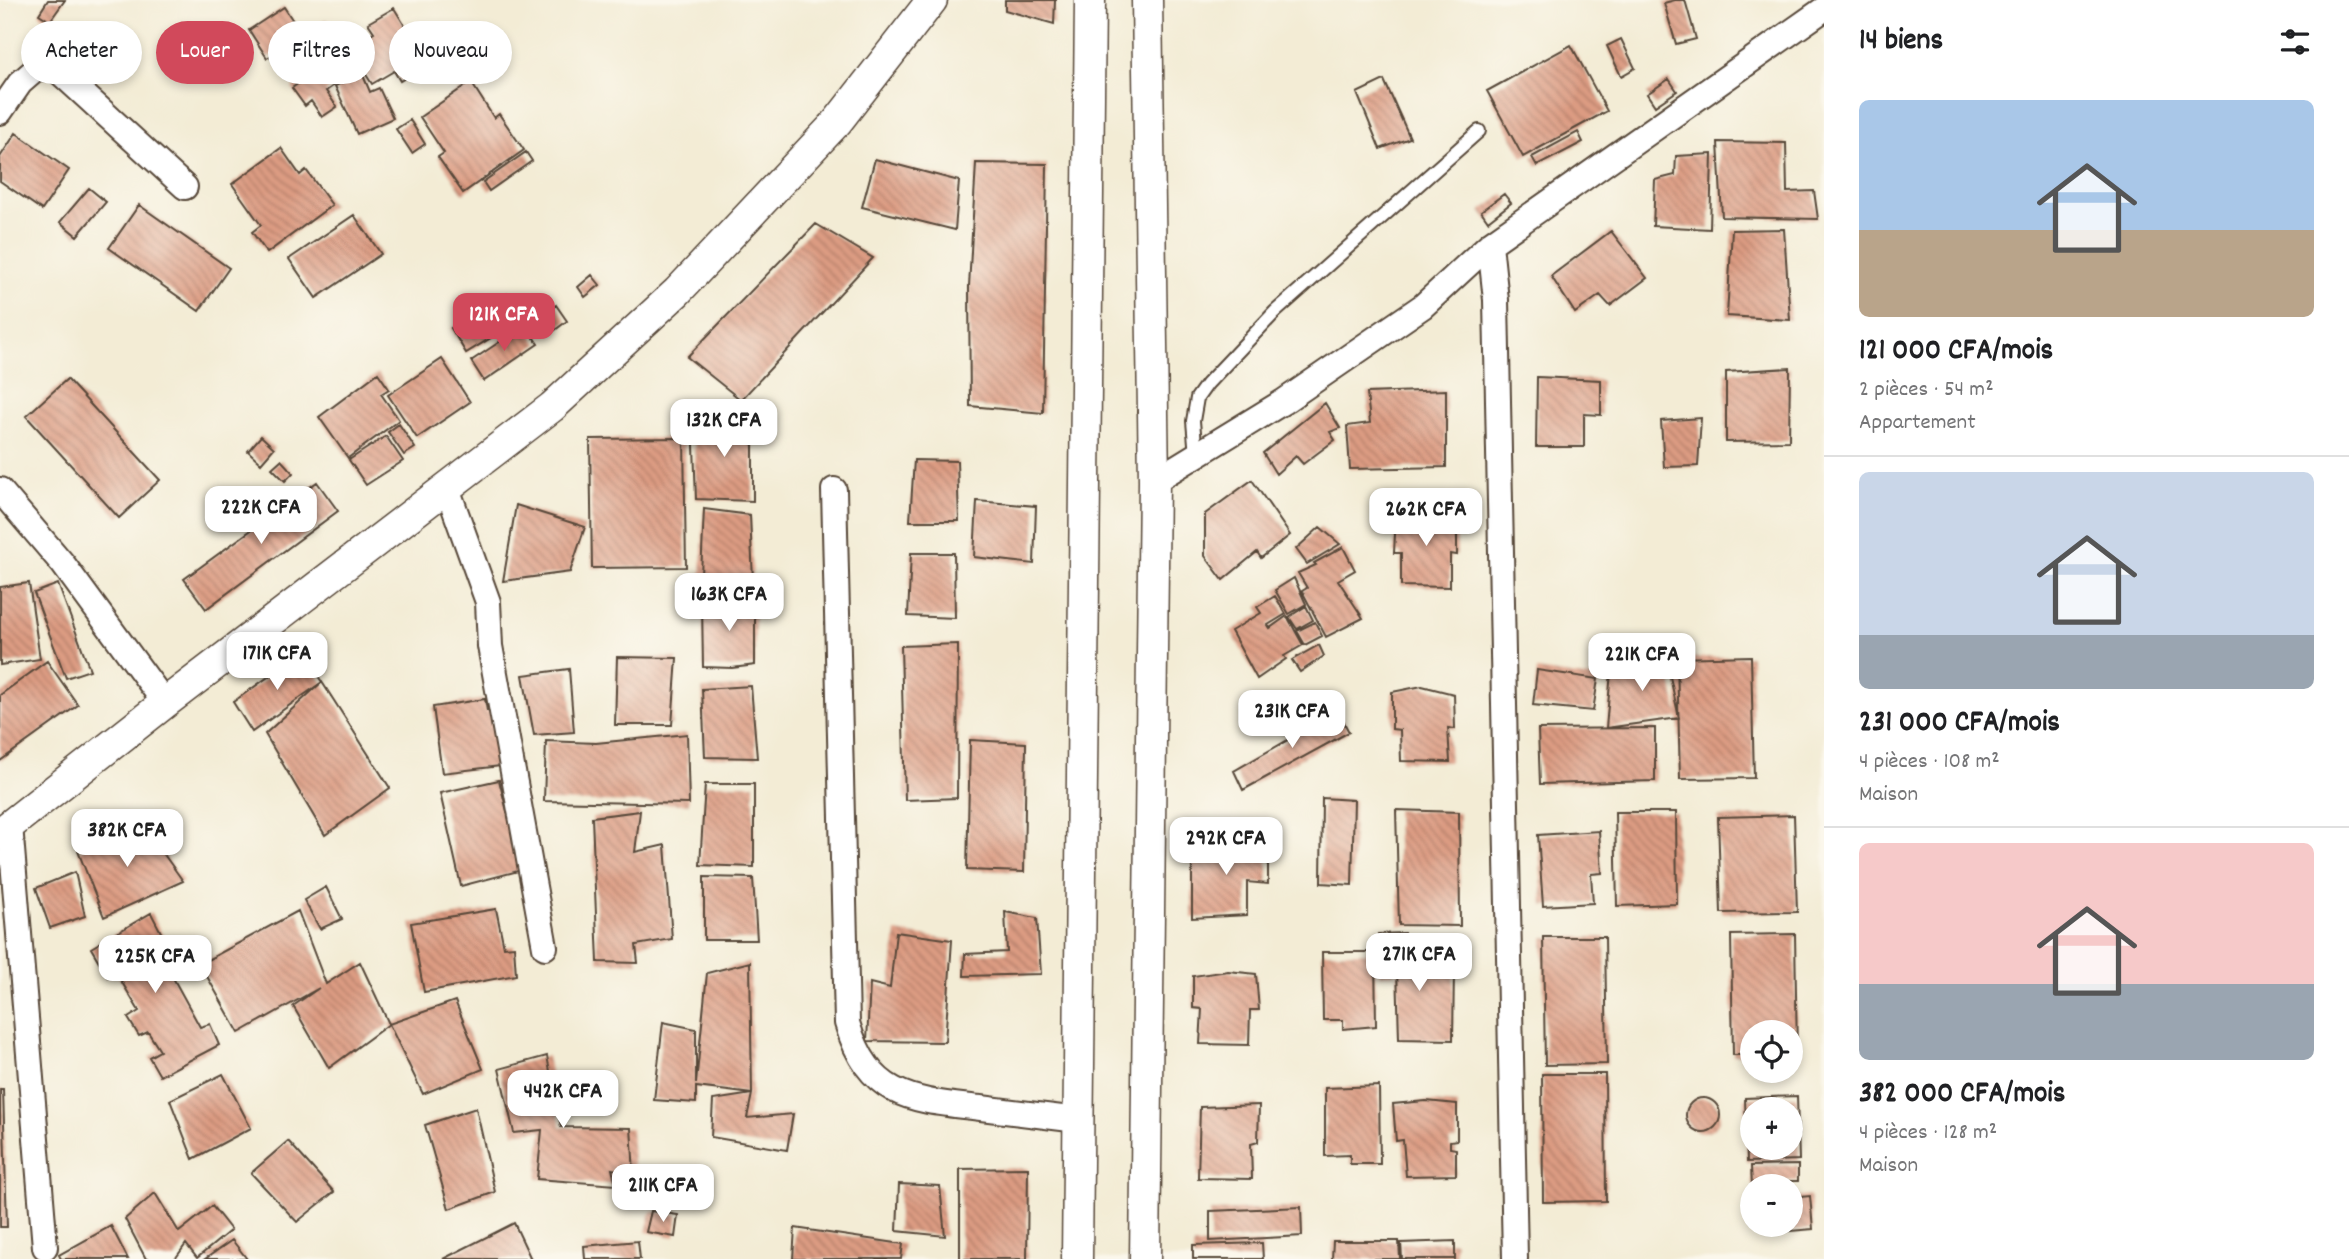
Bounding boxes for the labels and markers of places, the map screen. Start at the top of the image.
pin: 121K CFA [432,294,576,353]
pin: 132K CFA [652,400,796,459]
pin: 222K CFA [189,486,333,546]
pin: 262K CFA [1354,489,1498,548]
pin: 163K CFA [657,574,801,633]
pin: 171K CFA [205,632,349,692]
pin: 221K CFA [1570,634,1714,693]
pin: 231K CFA [1220,690,1364,750]
pin: 382K CFA [55,810,199,869]
pin: 292K CFA [1154,818,1298,877]
pin: 271K CFA [1347,934,1491,993]
pin: 225K CFA [83,936,227,995]
pin: 442K CFA [491,1070,635,1130]
pin: 211K CFA [591,1164,735,1224]

